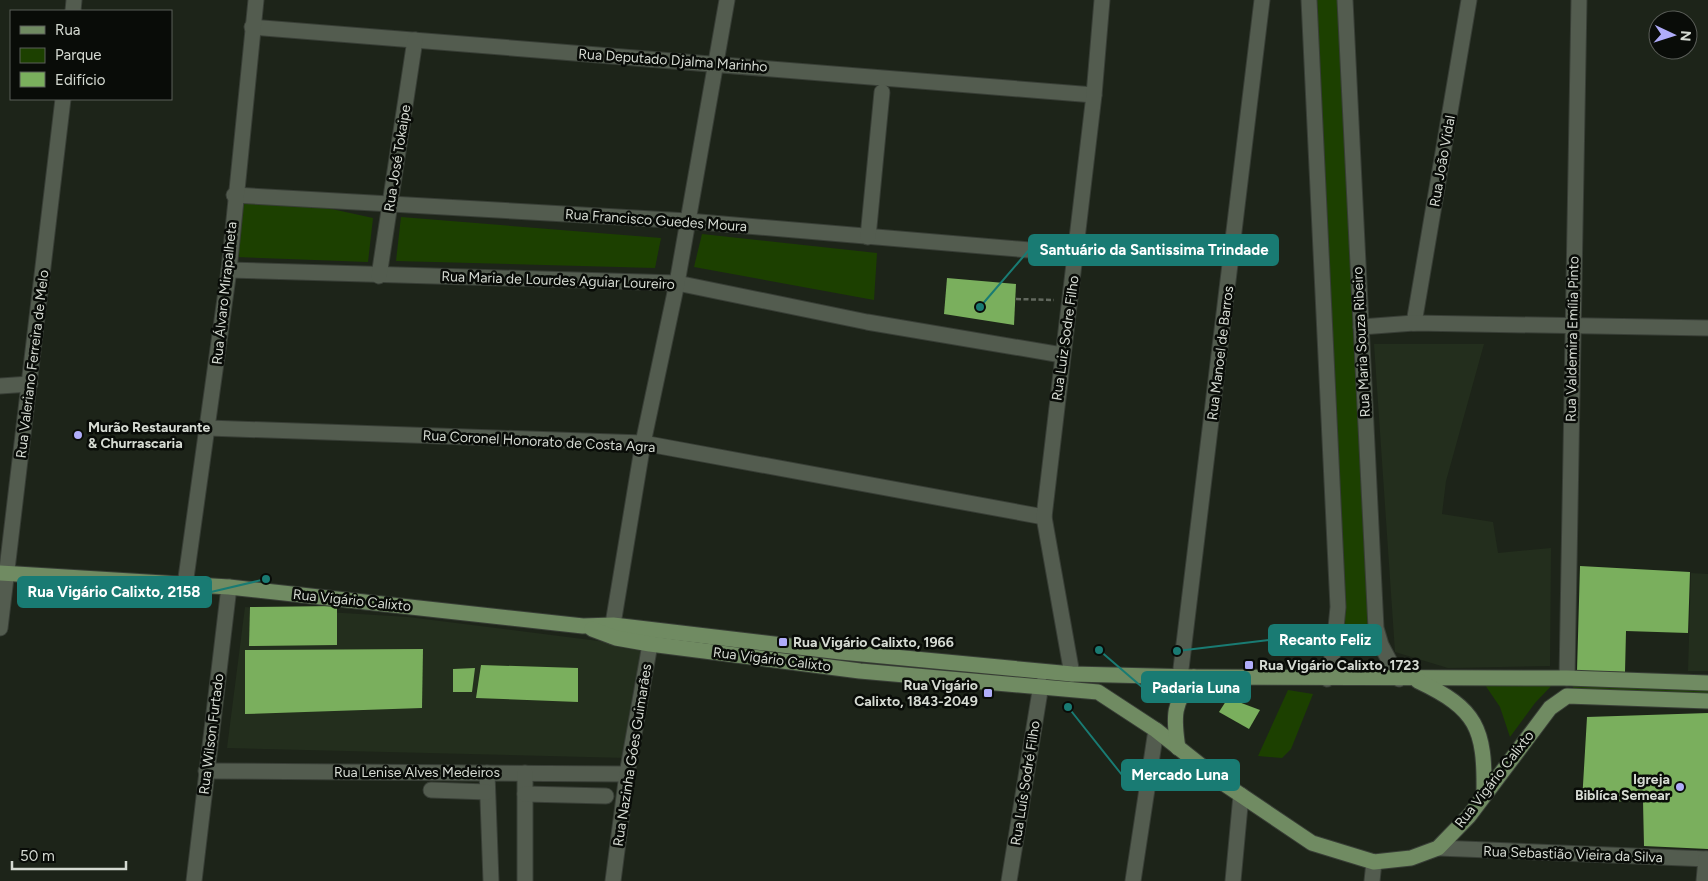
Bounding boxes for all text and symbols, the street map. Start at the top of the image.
legend [10,10,172,100]
north arrow [1648,10,1698,60]
text: Rua [55,21,80,39]
text: N [1677,30,1694,42]
street label: Rua Deputado Djalma Marinho [578,45,768,76]
text: Parque [55,46,102,64]
text: Edifício [55,71,106,89]
street label: Rua José Tokaipe [381,103,414,213]
street label: Rua João Vidal [1426,114,1459,208]
street label: Rua Francisco Guedes Moura [564,206,748,235]
street label: Rua Álvaro Mirapalheta [209,221,240,365]
callout: Santuário da Santissima Trindade [1029,235,1278,265]
text: Santuário da Santissima Trindade [1039,241,1269,259]
street label: Rua Valdemira Emília Pinto [1563,256,1582,422]
street label: Rua Maria Souza Ribeiro [1349,266,1374,418]
street label: Rua Maria de Lourdes Aguiar Loureiro [441,268,675,293]
street label: Rua Valeriano Ferreira de Melo [13,269,52,459]
street label: Rua Luiz Sodre Filho [1048,274,1083,402]
street label: Rua Manoel de Barros [1204,285,1237,421]
place label: Murão Restaurante & Churrascaria [88,419,211,452]
street label: Rua Coronel Honorato de Costa Agra [422,427,656,456]
marker: Murão Restaurante & Churrascaria [72,429,84,441]
callout: Rua Vigário Calixto, 2158 [18,577,211,607]
text: Rua Vigário Calixto, 2158 [28,583,200,601]
street label: Rua Vigário Calixto [292,586,412,615]
callout: Recanto Feliz [1269,625,1381,655]
text: Recanto Feliz [1279,631,1371,649]
place label: Rua Vigário Calixto, 1966 [793,634,954,651]
marker: Rua Vigário Calixto, 1966 [777,636,789,648]
street label: Rua Vigário Calixto [712,644,832,675]
place label: Rua Vigário Calixto, 1723 [1259,657,1419,674]
marker: Rua Vigário Calixto, 1723 [1243,659,1255,671]
street label: Rua Nazinha Góes Guimarães [610,663,655,848]
callout: Padaria Luna [1142,672,1250,702]
street label: Rua Wilson Furtado [196,673,227,795]
place label: Rua Vigário Calixto, 1843-2049 [854,677,978,710]
text: Padaria Luna [1152,679,1240,697]
marker: Rua Vigário Calixto, 1843-2049 [982,687,994,699]
street label: Rua Luís Sodré Filho [1007,719,1044,847]
street label: Rua Vigário Calixto [1451,727,1538,831]
callout: Mercado Luna [1122,760,1239,790]
street label: Rua Lenise Alves Medeiros [334,764,500,781]
text: Mercado Luna [1131,766,1229,784]
place label: Igreja Biblíca Semear [1575,771,1671,804]
marker: Igreja Biblíca Semear [1674,781,1686,793]
scale bar [12,838,126,870]
street label: Rua Sebastião Vieira da Silva [1483,843,1663,866]
text: 50 m [20,847,55,865]

